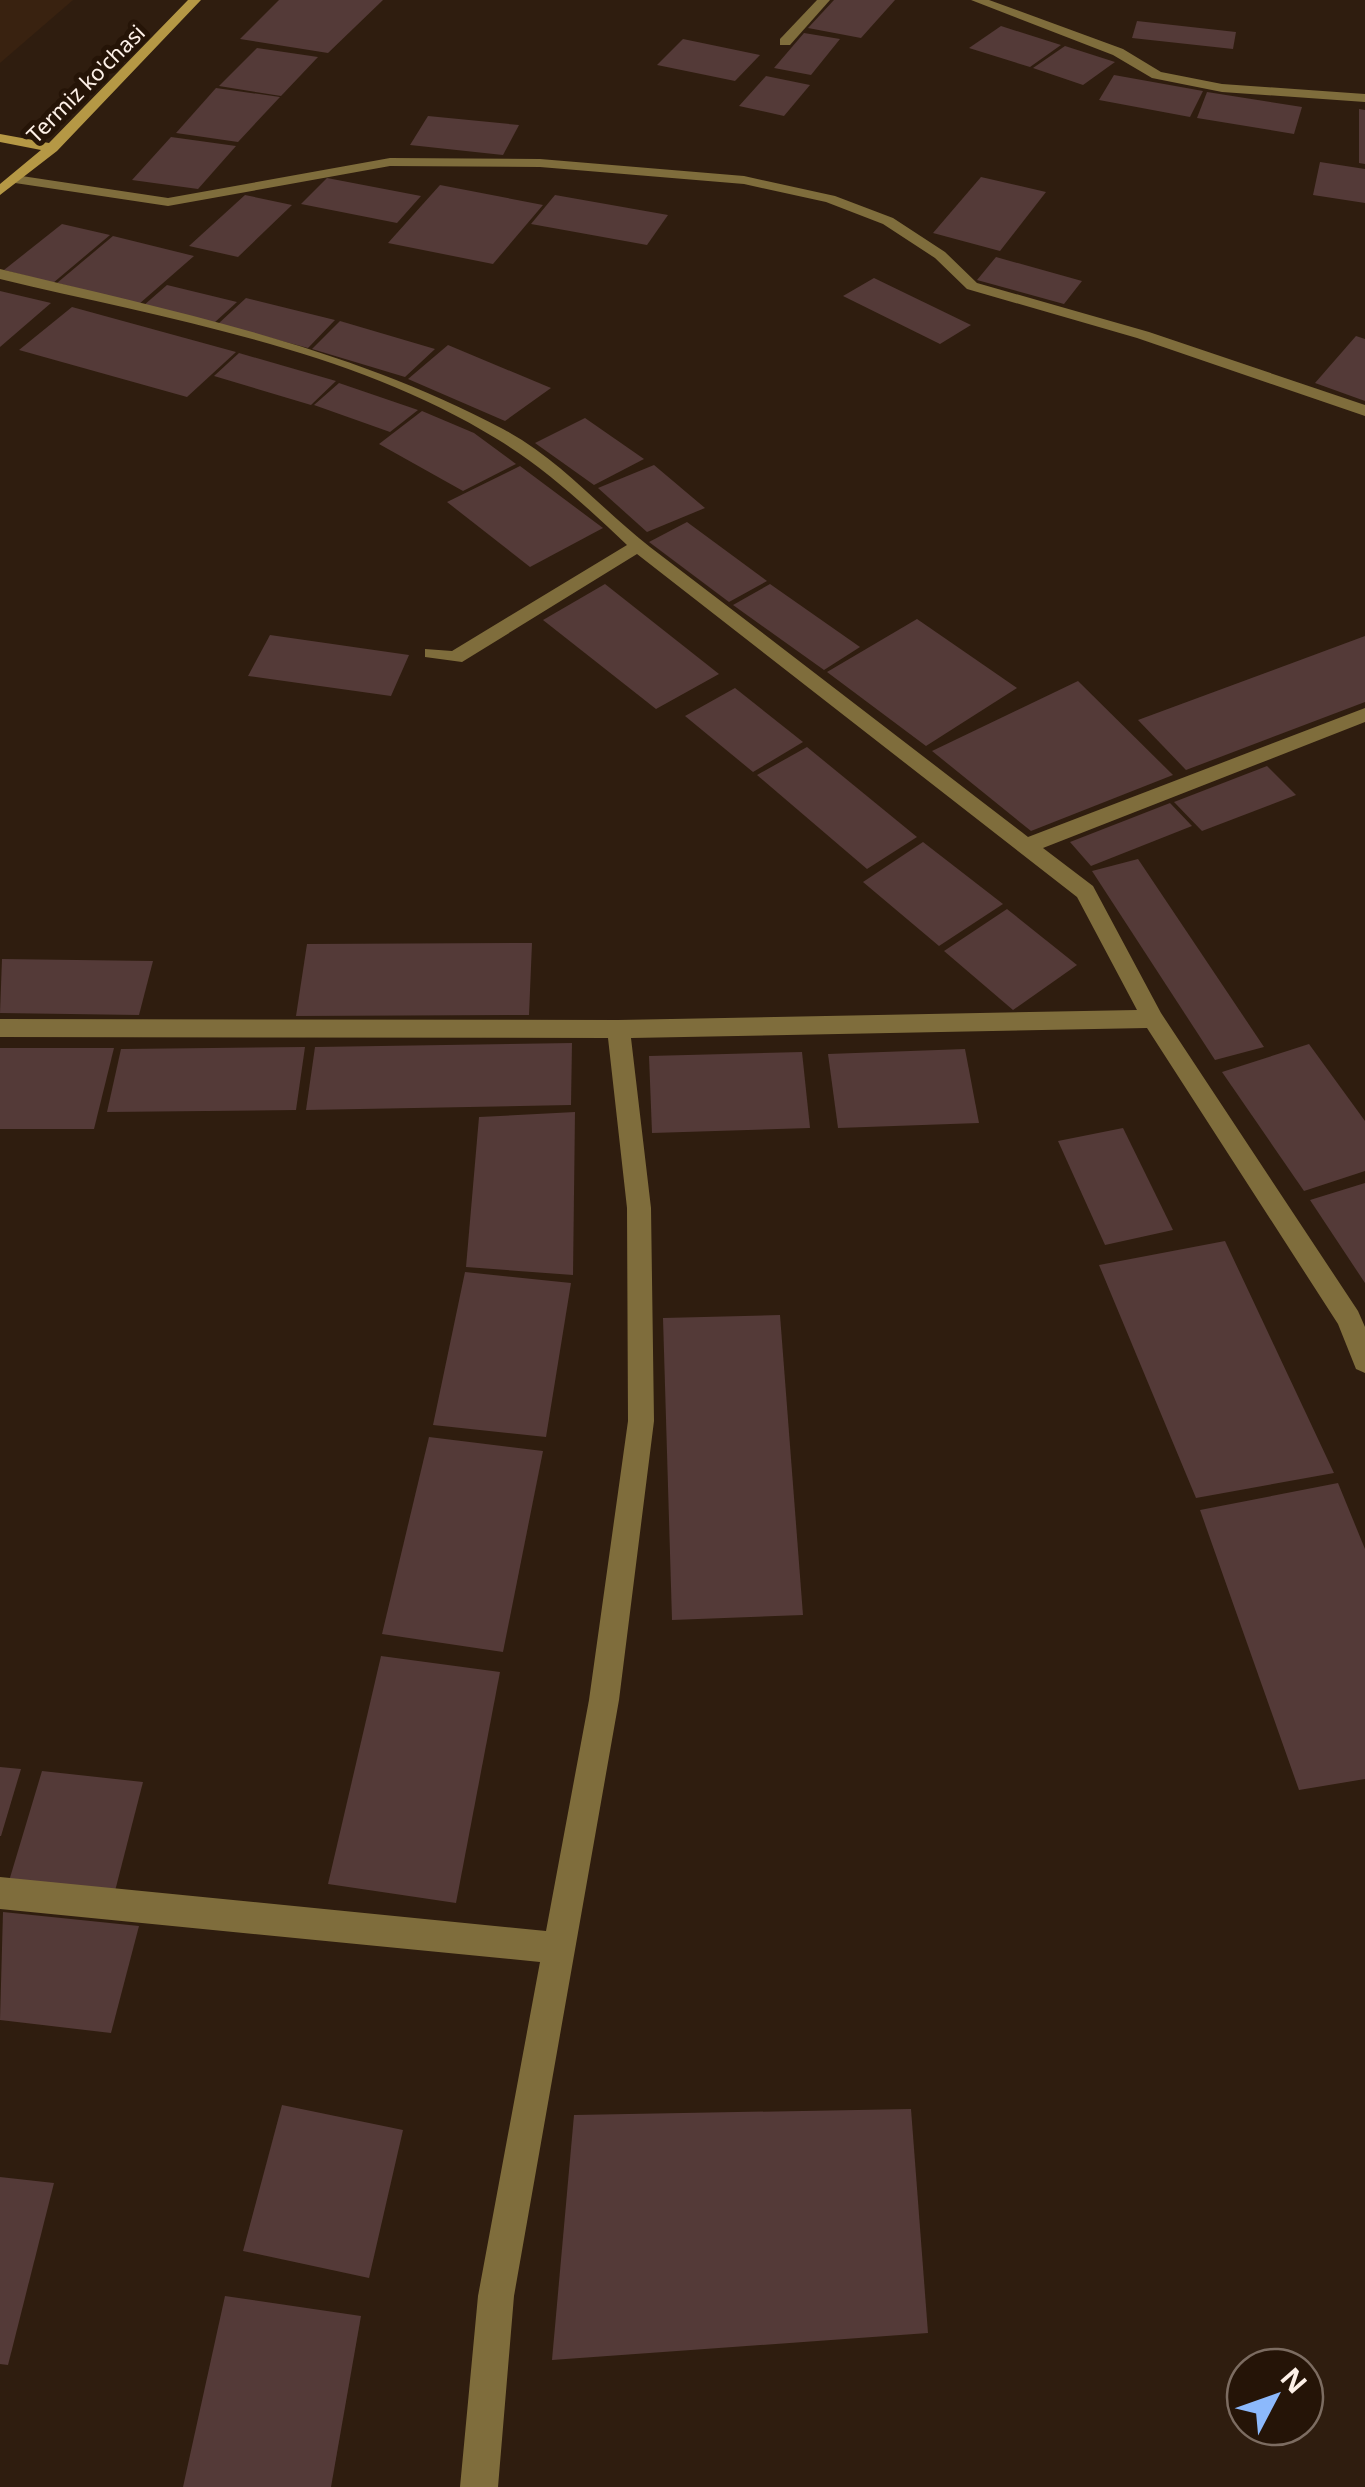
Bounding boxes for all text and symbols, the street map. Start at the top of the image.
street label: Termiz ko'chasi [19,17,151,149]
north arrow [1225,2347,1325,2447]
text: N [1273,2359,1316,2401]

